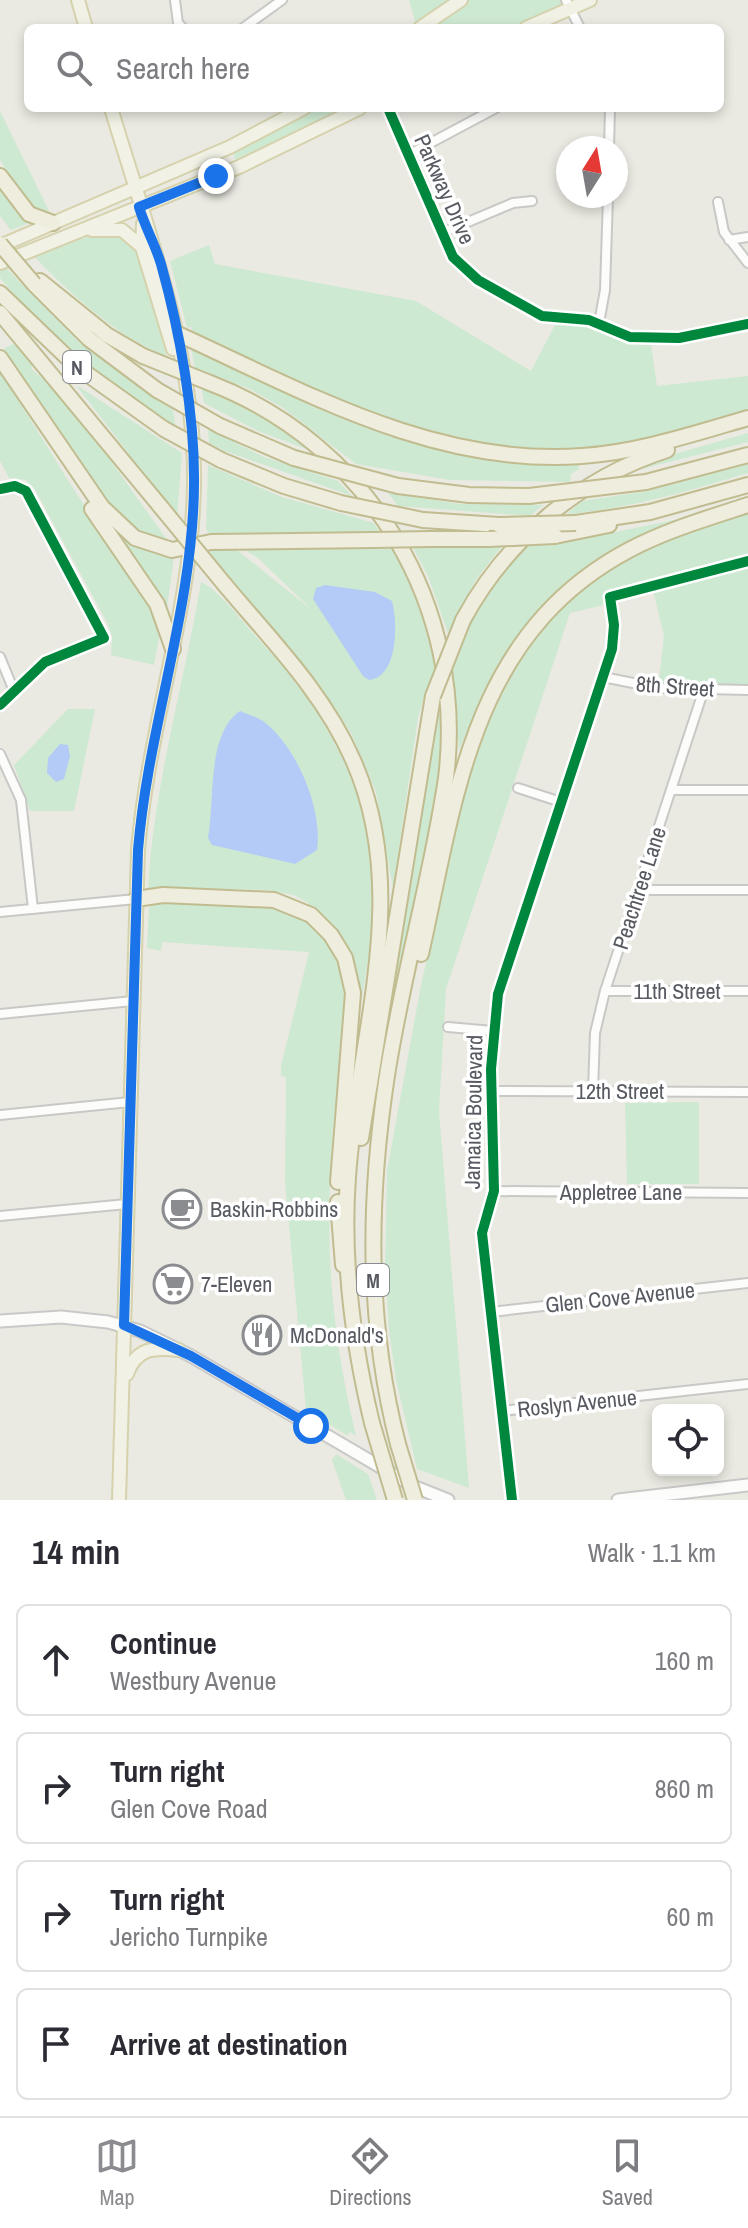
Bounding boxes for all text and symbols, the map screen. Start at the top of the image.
search box [24,24,724,112]
icon: search [52,46,96,90]
text: Search here [116,48,250,88]
street label: Parkway Drive [407,129,483,249]
north arrow [556,136,628,208]
route end [198,158,234,194]
road number: N [63,351,91,383]
street label: 8th Street [635,668,715,704]
street label: Peachtree Lane [605,823,673,953]
street label: 11th Street [634,976,720,1006]
street label: Jamaica Boulevard [457,1035,489,1189]
street label: 12th Street [576,1076,664,1106]
street label: Appletree Lane [559,1177,682,1207]
cafe icon: Baskin-Robbins [161,1188,203,1230]
place label: Baskin-Robbins [210,1194,338,1224]
supermarket icon: 7-Eleven [152,1263,194,1305]
road number: M [357,1264,389,1296]
place label: 7-Eleven [201,1269,272,1299]
street label: Glen Cove Avenue [544,1274,696,1320]
restaurant icon: McDonald's [241,1314,283,1356]
place label: McDonald's [290,1320,384,1350]
street label: Roslyn Avenue [516,1382,638,1424]
map controls [652,1404,724,1476]
button: locate [652,1404,724,1476]
route start [293,1408,329,1444]
text: 14 min [32,1529,120,1575]
text: Walk · 1.1 km [588,1535,716,1570]
text: Continue [110,1623,217,1663]
icon: ahead [34,1638,78,1682]
text: 160 m [655,1643,714,1678]
text: Westbury Avenue [110,1663,276,1698]
text: Turn right [110,1751,224,1791]
icon: right [34,1766,78,1810]
text: 860 m [655,1771,714,1806]
text: Glen Cove Road [110,1791,268,1826]
text: Turn right [110,1879,224,1919]
icon: right [34,1894,78,1938]
text: 60 m [667,1899,714,1934]
text: Jericho Turnpike [110,1919,268,1954]
icon: arrive [34,2022,78,2066]
text: Arrive at destination [110,2024,348,2064]
tab: Map [95,2134,139,2212]
tab: Directions [329,2134,412,2212]
tab: Saved [602,2134,653,2212]

